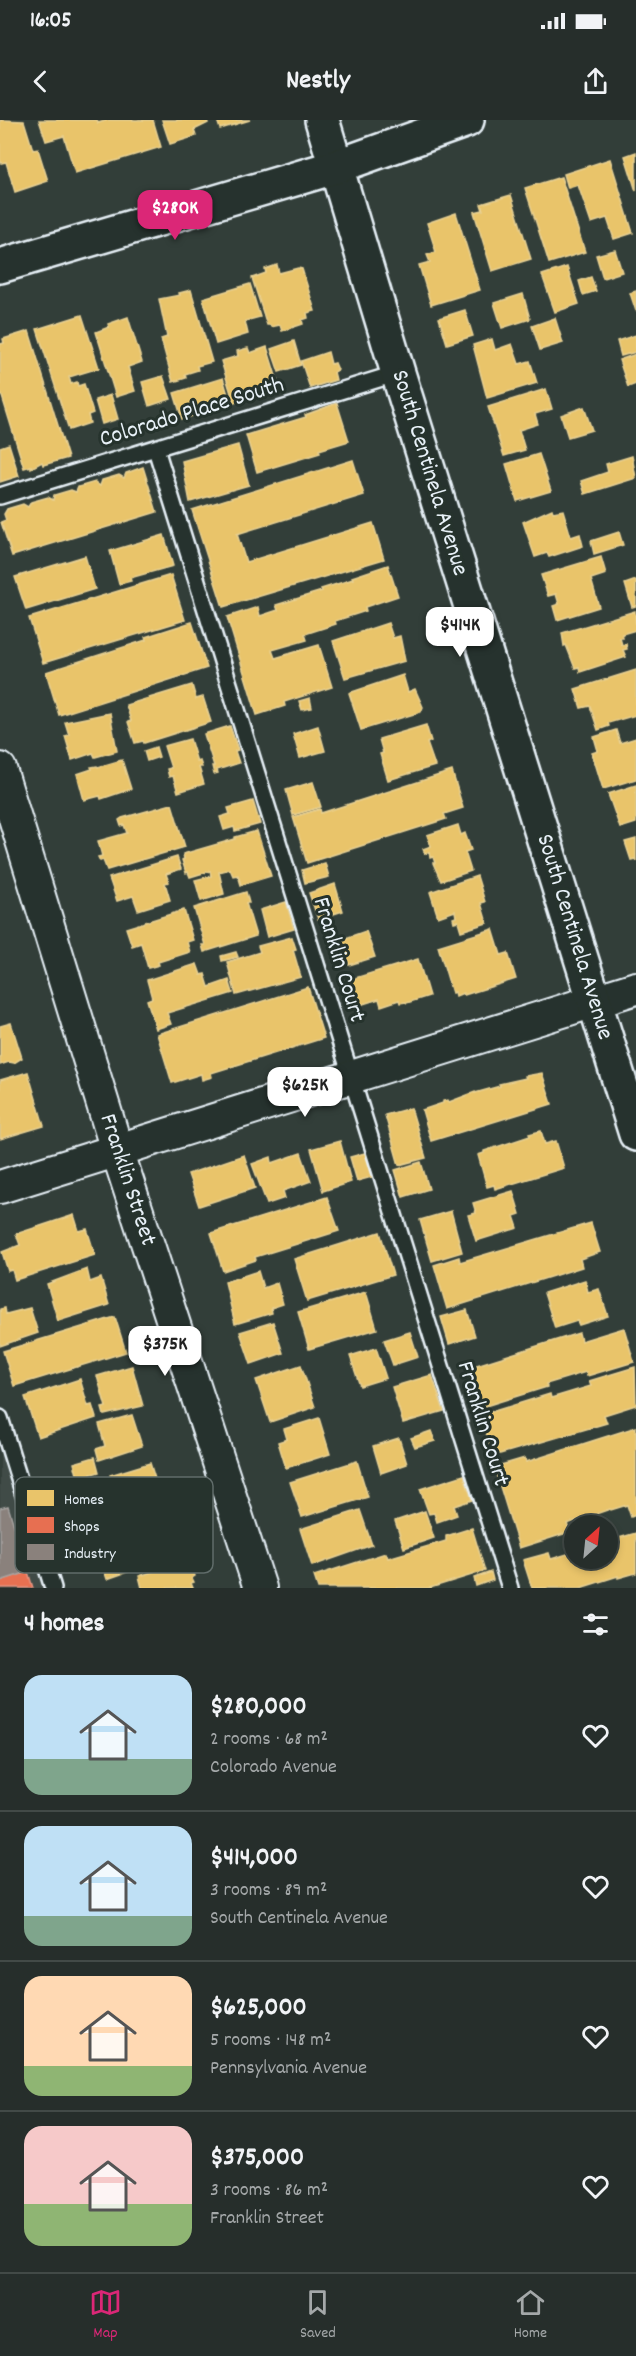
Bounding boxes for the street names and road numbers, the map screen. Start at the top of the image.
street label: South Centinela Avenue [382,366,476,580]
street label: Colorado Place South [95,369,289,457]
street label: South Centinela Avenue [527,830,621,1044]
street label: Franklin Court [303,893,373,1027]
street label: Franklin Street [90,1110,164,1250]
street label: Franklin Court [447,1357,517,1491]

